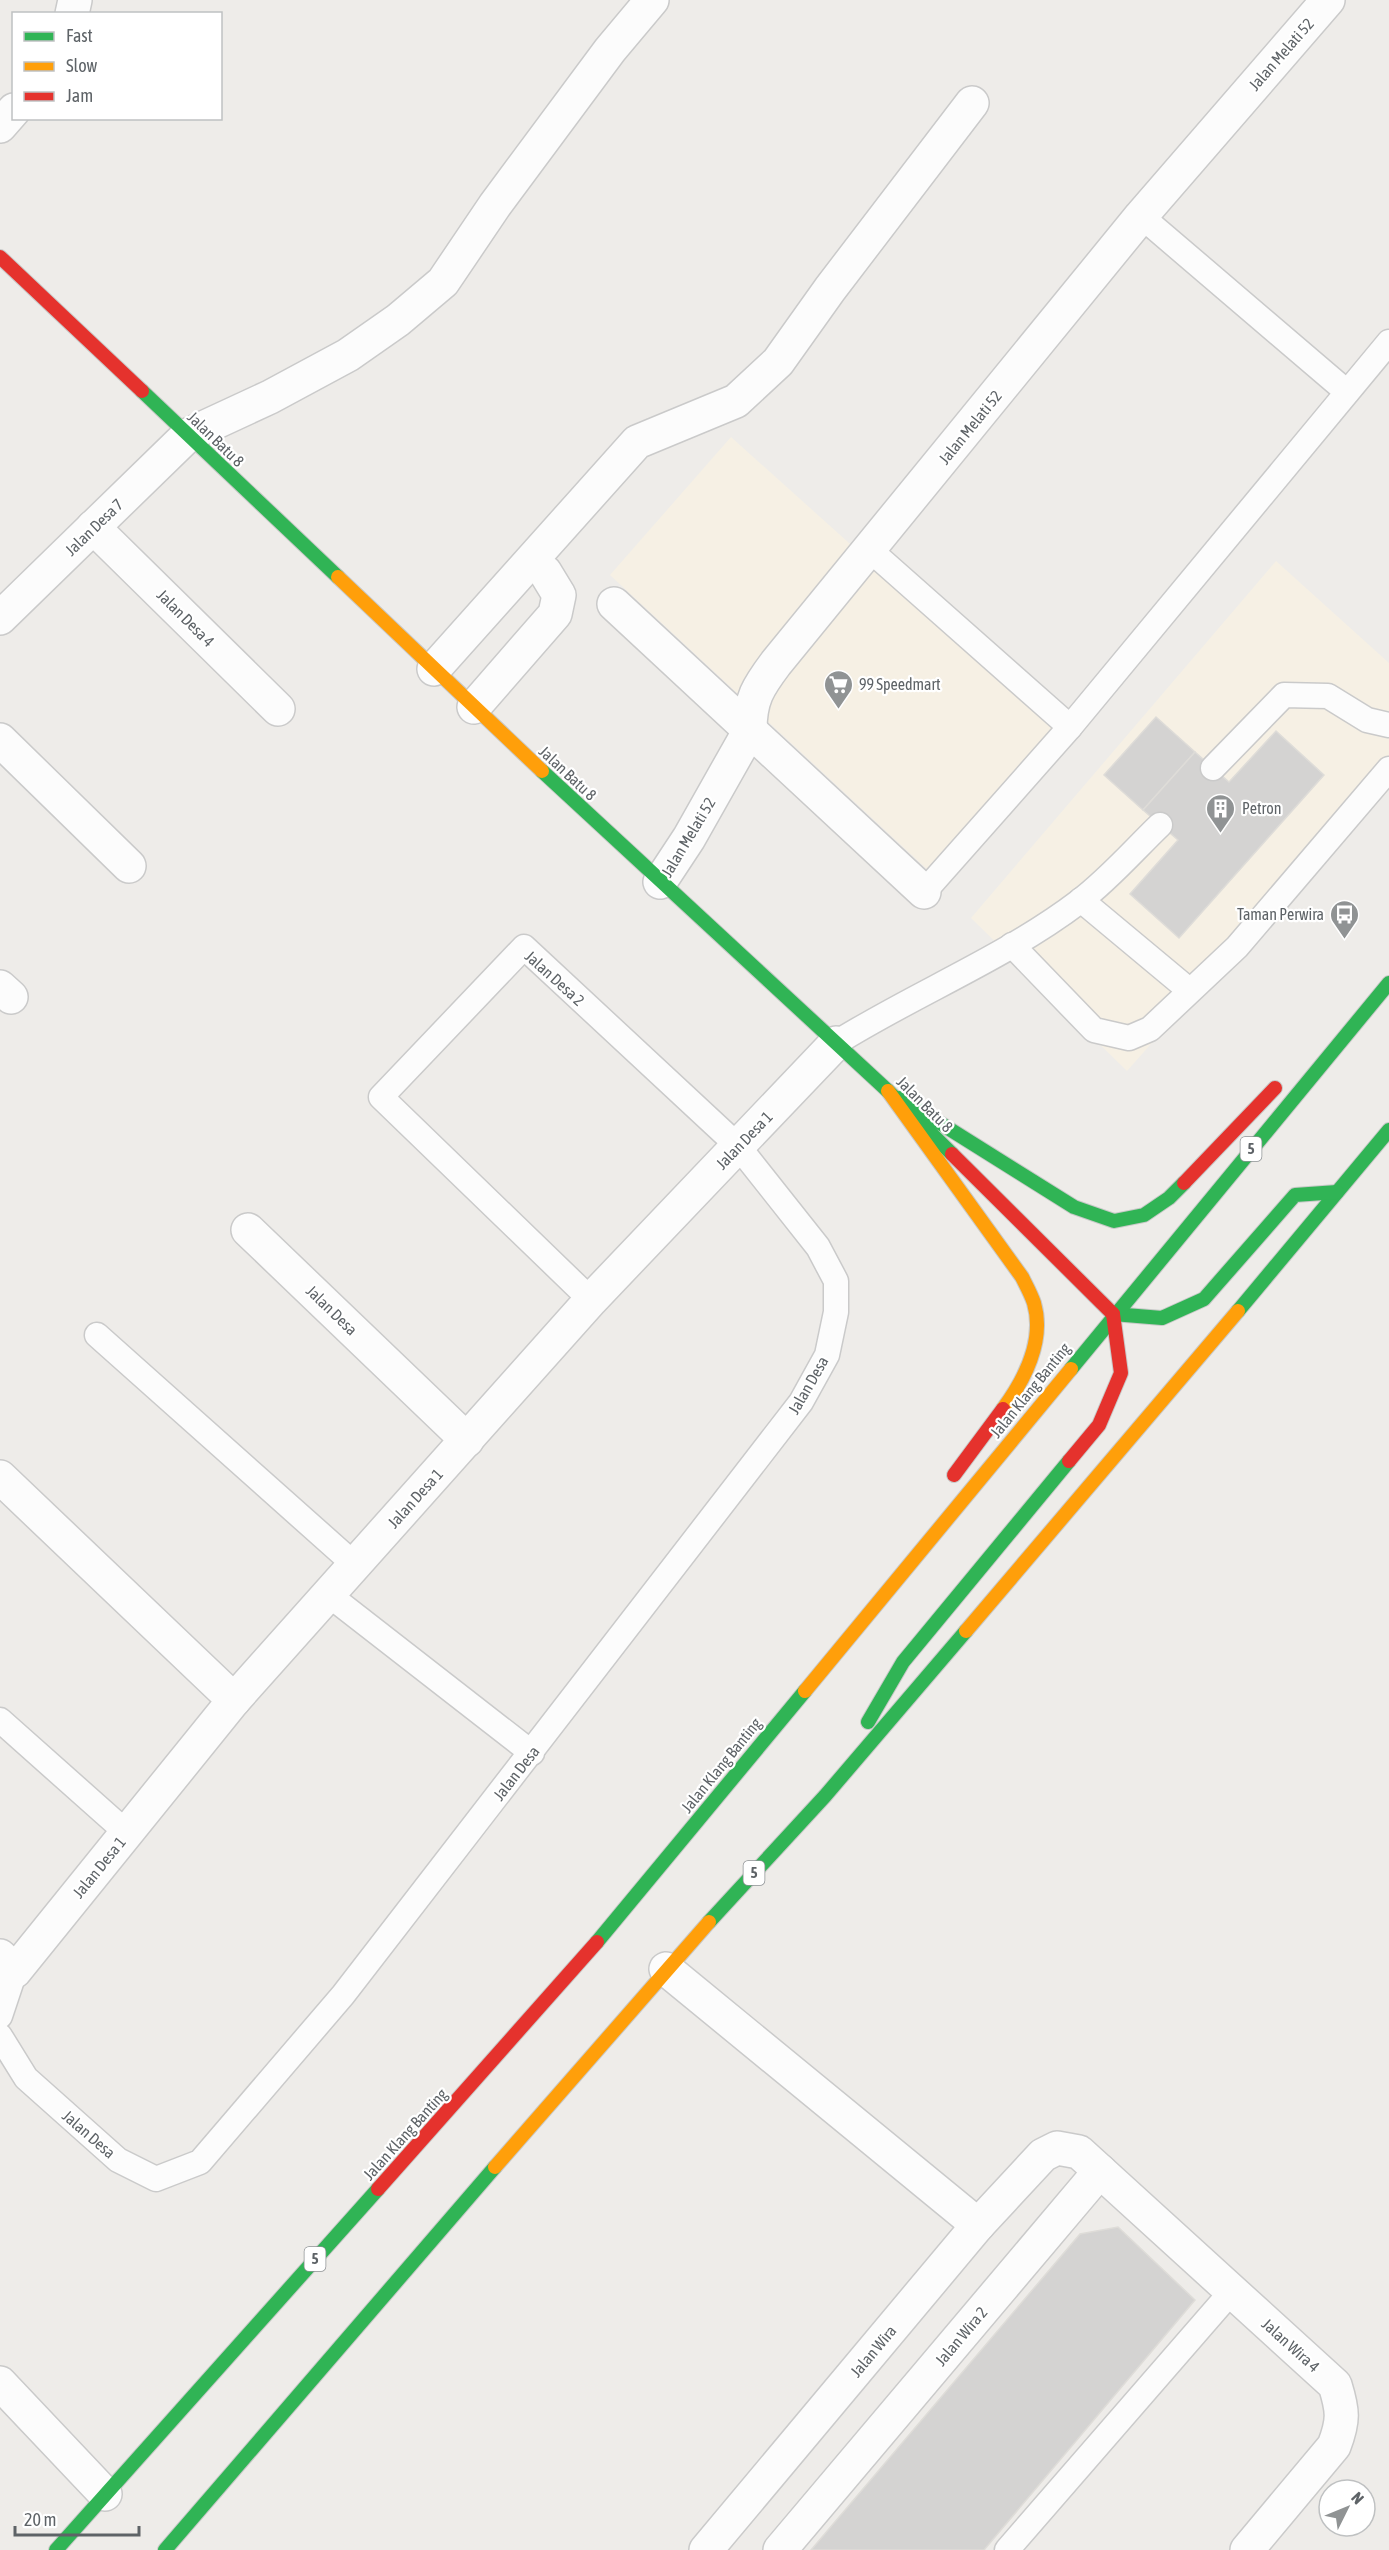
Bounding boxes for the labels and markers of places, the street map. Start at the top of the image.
supermarket icon: 99 Speedmart [822,668,854,710]
place label: 99 Speedmart [859,675,941,694]
building icon: Petron [1205,792,1237,834]
place label: Petron [1242,799,1282,817]
bus stop icon: Taman Perwira [1329,898,1361,940]
place label: Taman Perwira [1237,905,1324,923]

